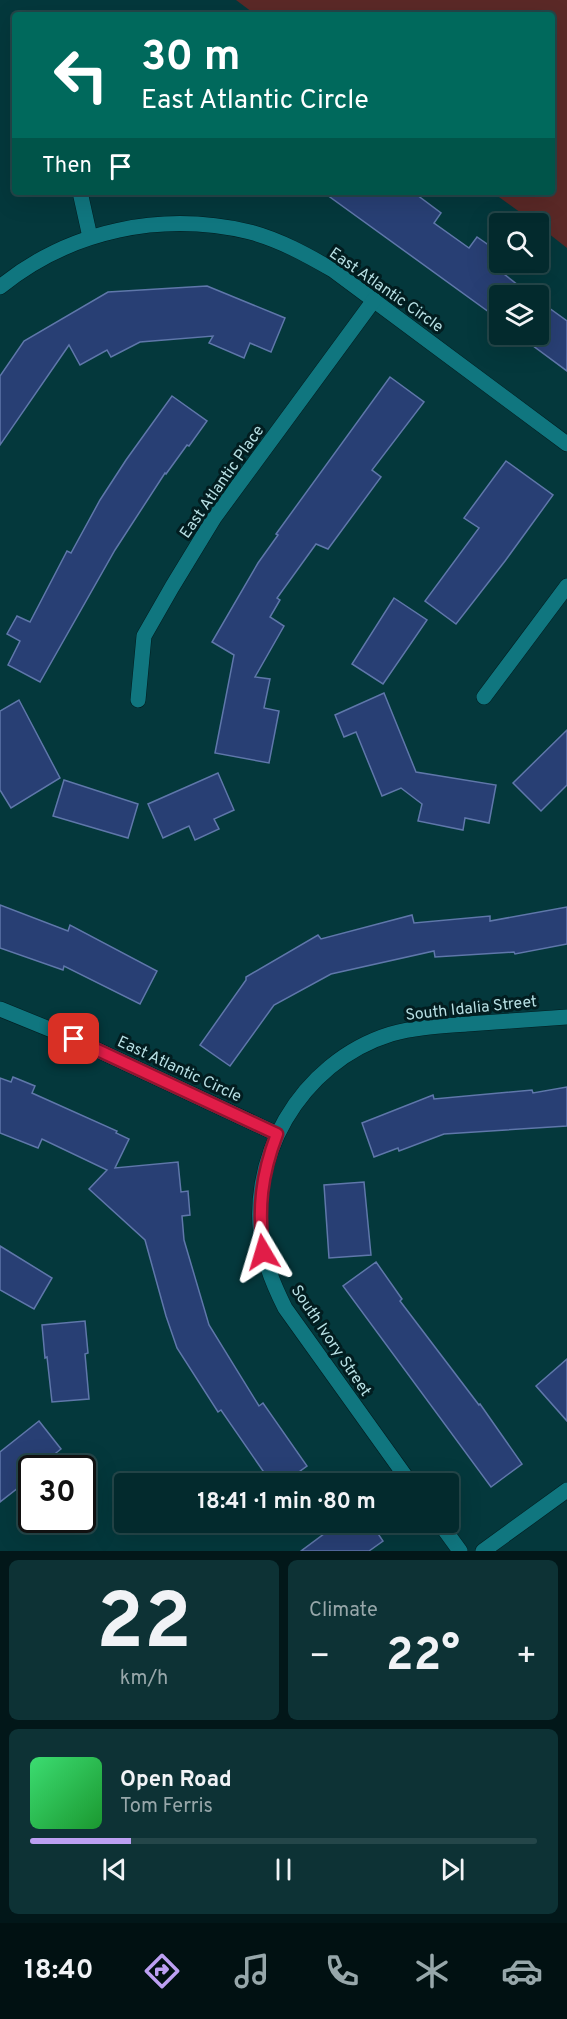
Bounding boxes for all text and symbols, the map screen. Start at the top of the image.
text: 30 m [141,32,240,85]
icon: left [42,36,120,114]
text: East Atlantic Circle [141,84,369,118]
icon: arrive [104,150,137,183]
text: Then [42,153,92,180]
map controls [489,213,549,345]
button: search [489,213,549,273]
street label: East Atlantic Circle [325,244,447,338]
button: layers [489,285,549,345]
street label: East Atlantic Place [176,422,269,543]
street label: South Idalia Street [404,992,538,1026]
pin [48,1013,99,1064]
icon: arrive [57,1022,90,1055]
street label: East Atlantic Circle [114,1032,245,1107]
position arrow [231,1220,295,1284]
street label: South Ivory Street [286,1282,375,1401]
speed limit sign: 30 [18,1455,96,1533]
text: 18:41 · 1 min · 80 m [197,1489,376,1516]
text: 22 [96,1577,192,1676]
text: Climate [309,1598,378,1624]
text: 22° [386,1629,460,1686]
text: − [309,1637,330,1679]
text: + [516,1637,537,1679]
text: km/h [120,1666,168,1692]
text: Open Road [120,1767,232,1794]
text: Tom Ferris [120,1794,213,1820]
icon: previous [98,1853,131,1886]
icon: pause [267,1853,300,1886]
icon: next [436,1853,469,1886]
icon: directions [141,1950,183,1992]
icon: music [231,1950,273,1992]
icon: phone [321,1950,363,1992]
icon: climate [411,1950,453,1992]
icon: car [501,1950,543,1992]
text: 18:40 [24,1954,93,1988]

